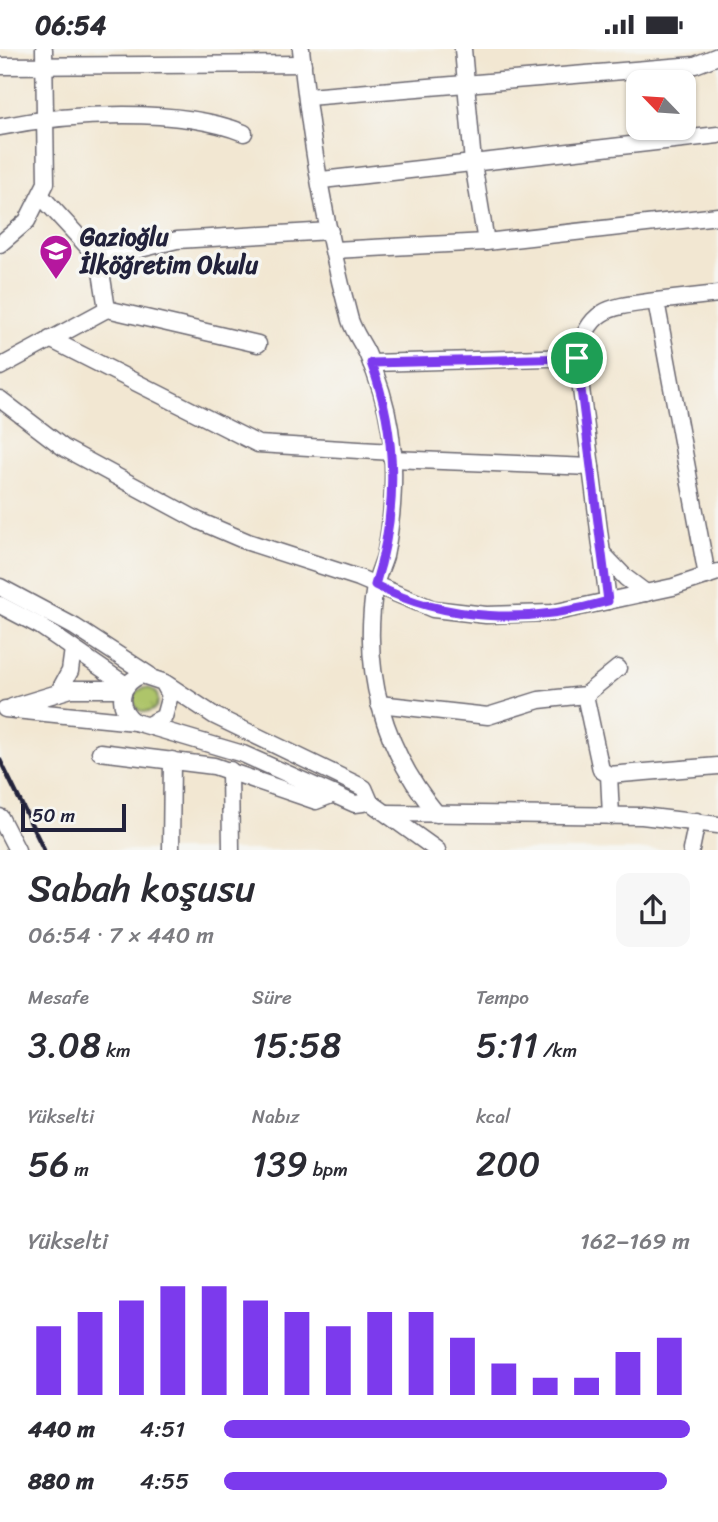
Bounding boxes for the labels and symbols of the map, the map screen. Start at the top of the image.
north arrow [626,70,696,140]
place label: Gazioğlu İlköğretim Okulu [78,216,259,286]
school or university icon: Gazioğlu İlköğretim Okulu [37,232,75,281]
pin [547,328,607,388]
scale bar [21,801,126,833]

